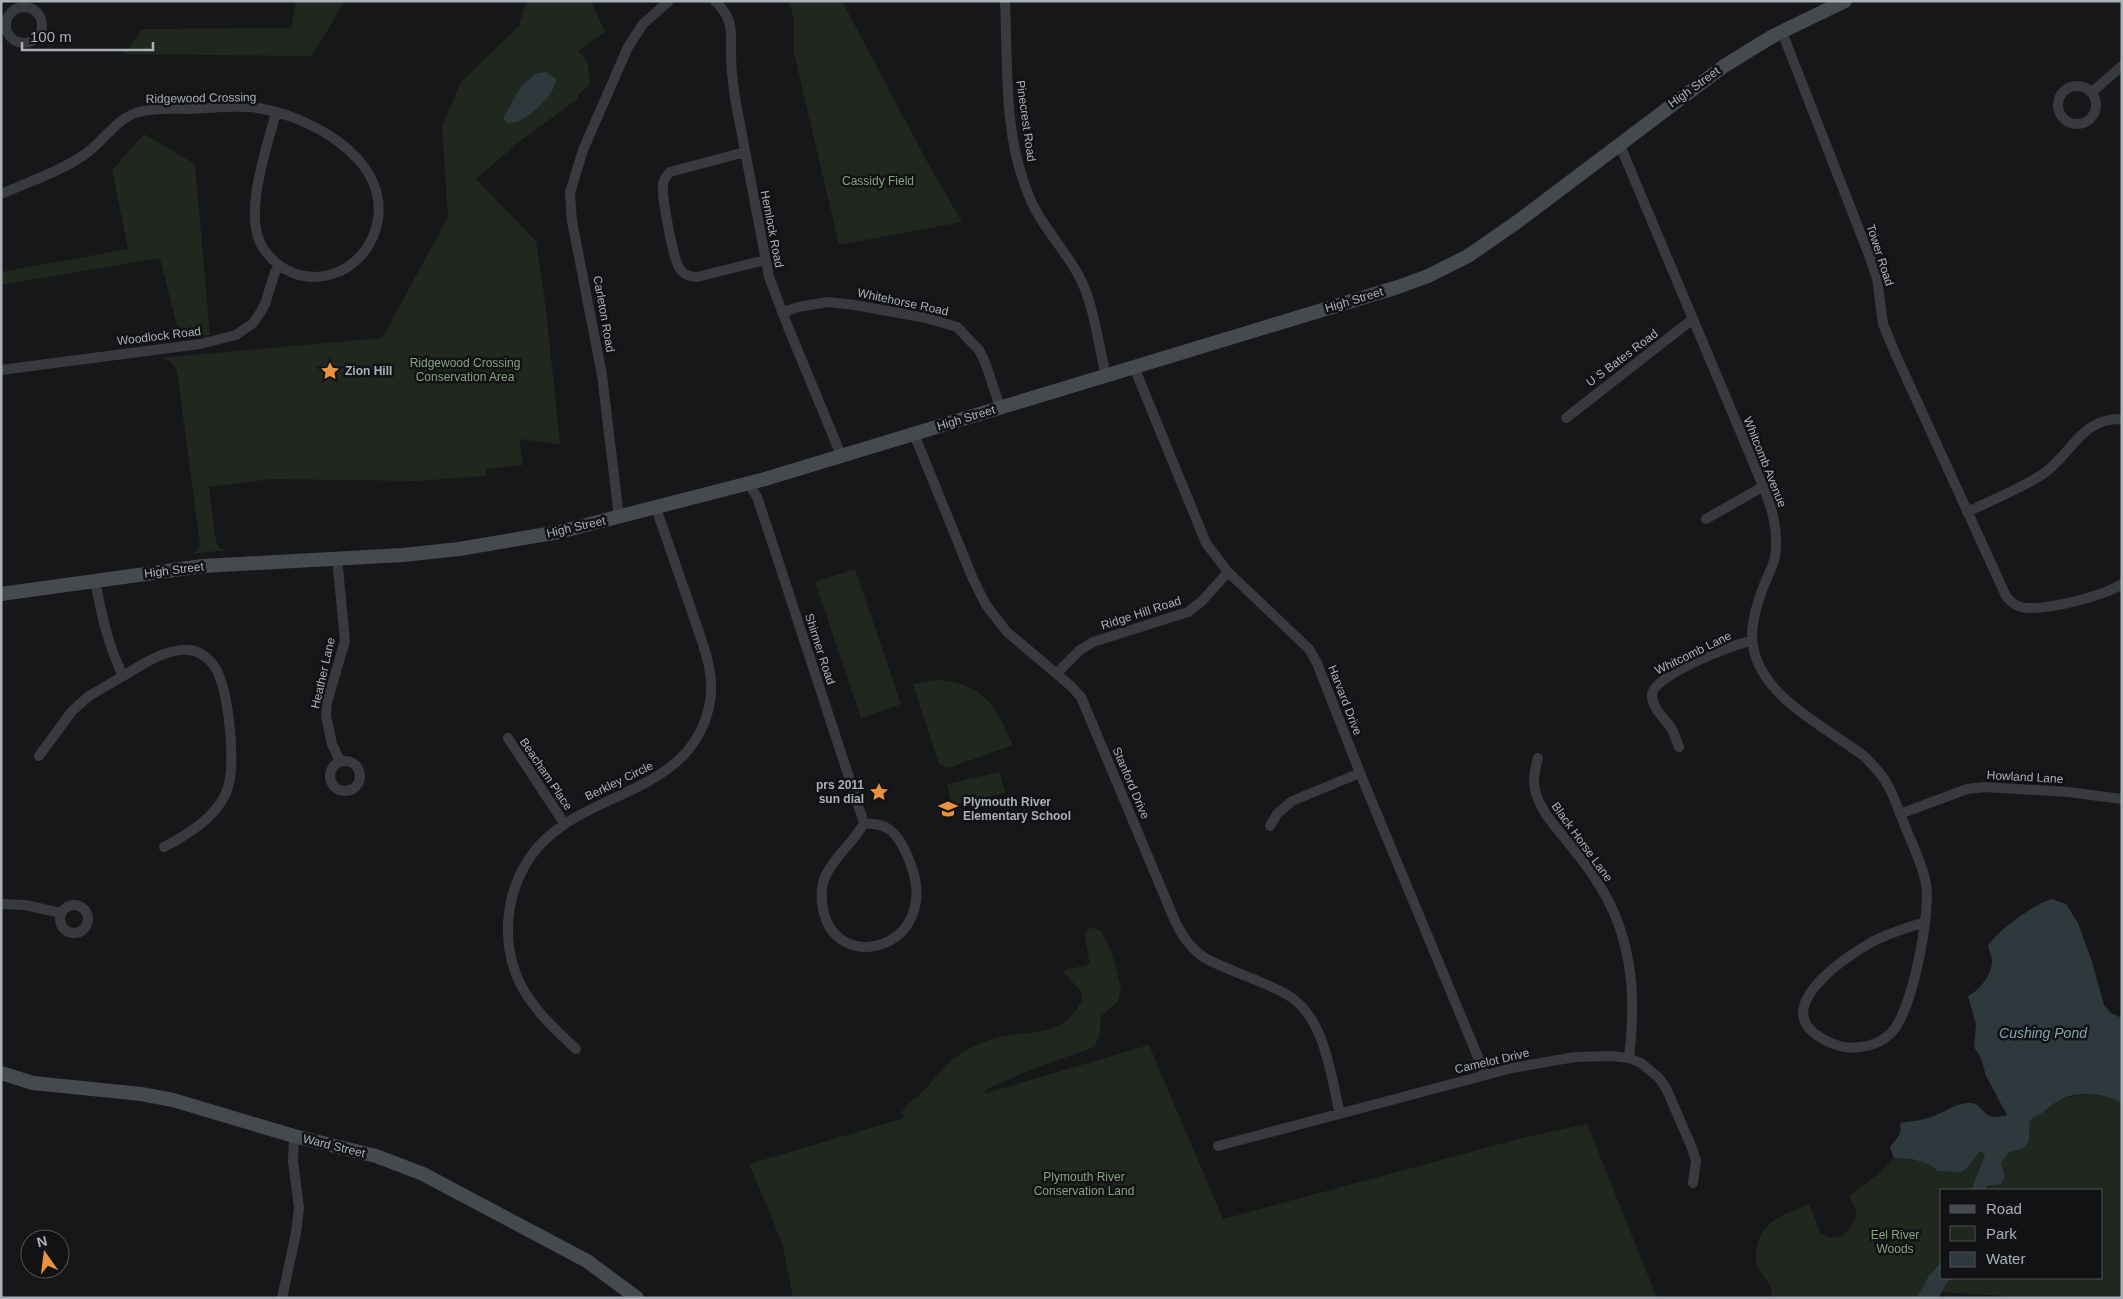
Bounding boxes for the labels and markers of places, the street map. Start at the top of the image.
place icon: Zion Hill [319,360,341,382]
place label: Zion Hill [345,364,392,378]
place label: prs 2011 sun dial [816,778,864,806]
place icon: prs 2011 sun dial [868,781,890,803]
place label: Plymouth River Elementary School [963,795,1071,823]
school or university icon: Plymouth River Elementary School [937,798,959,820]

